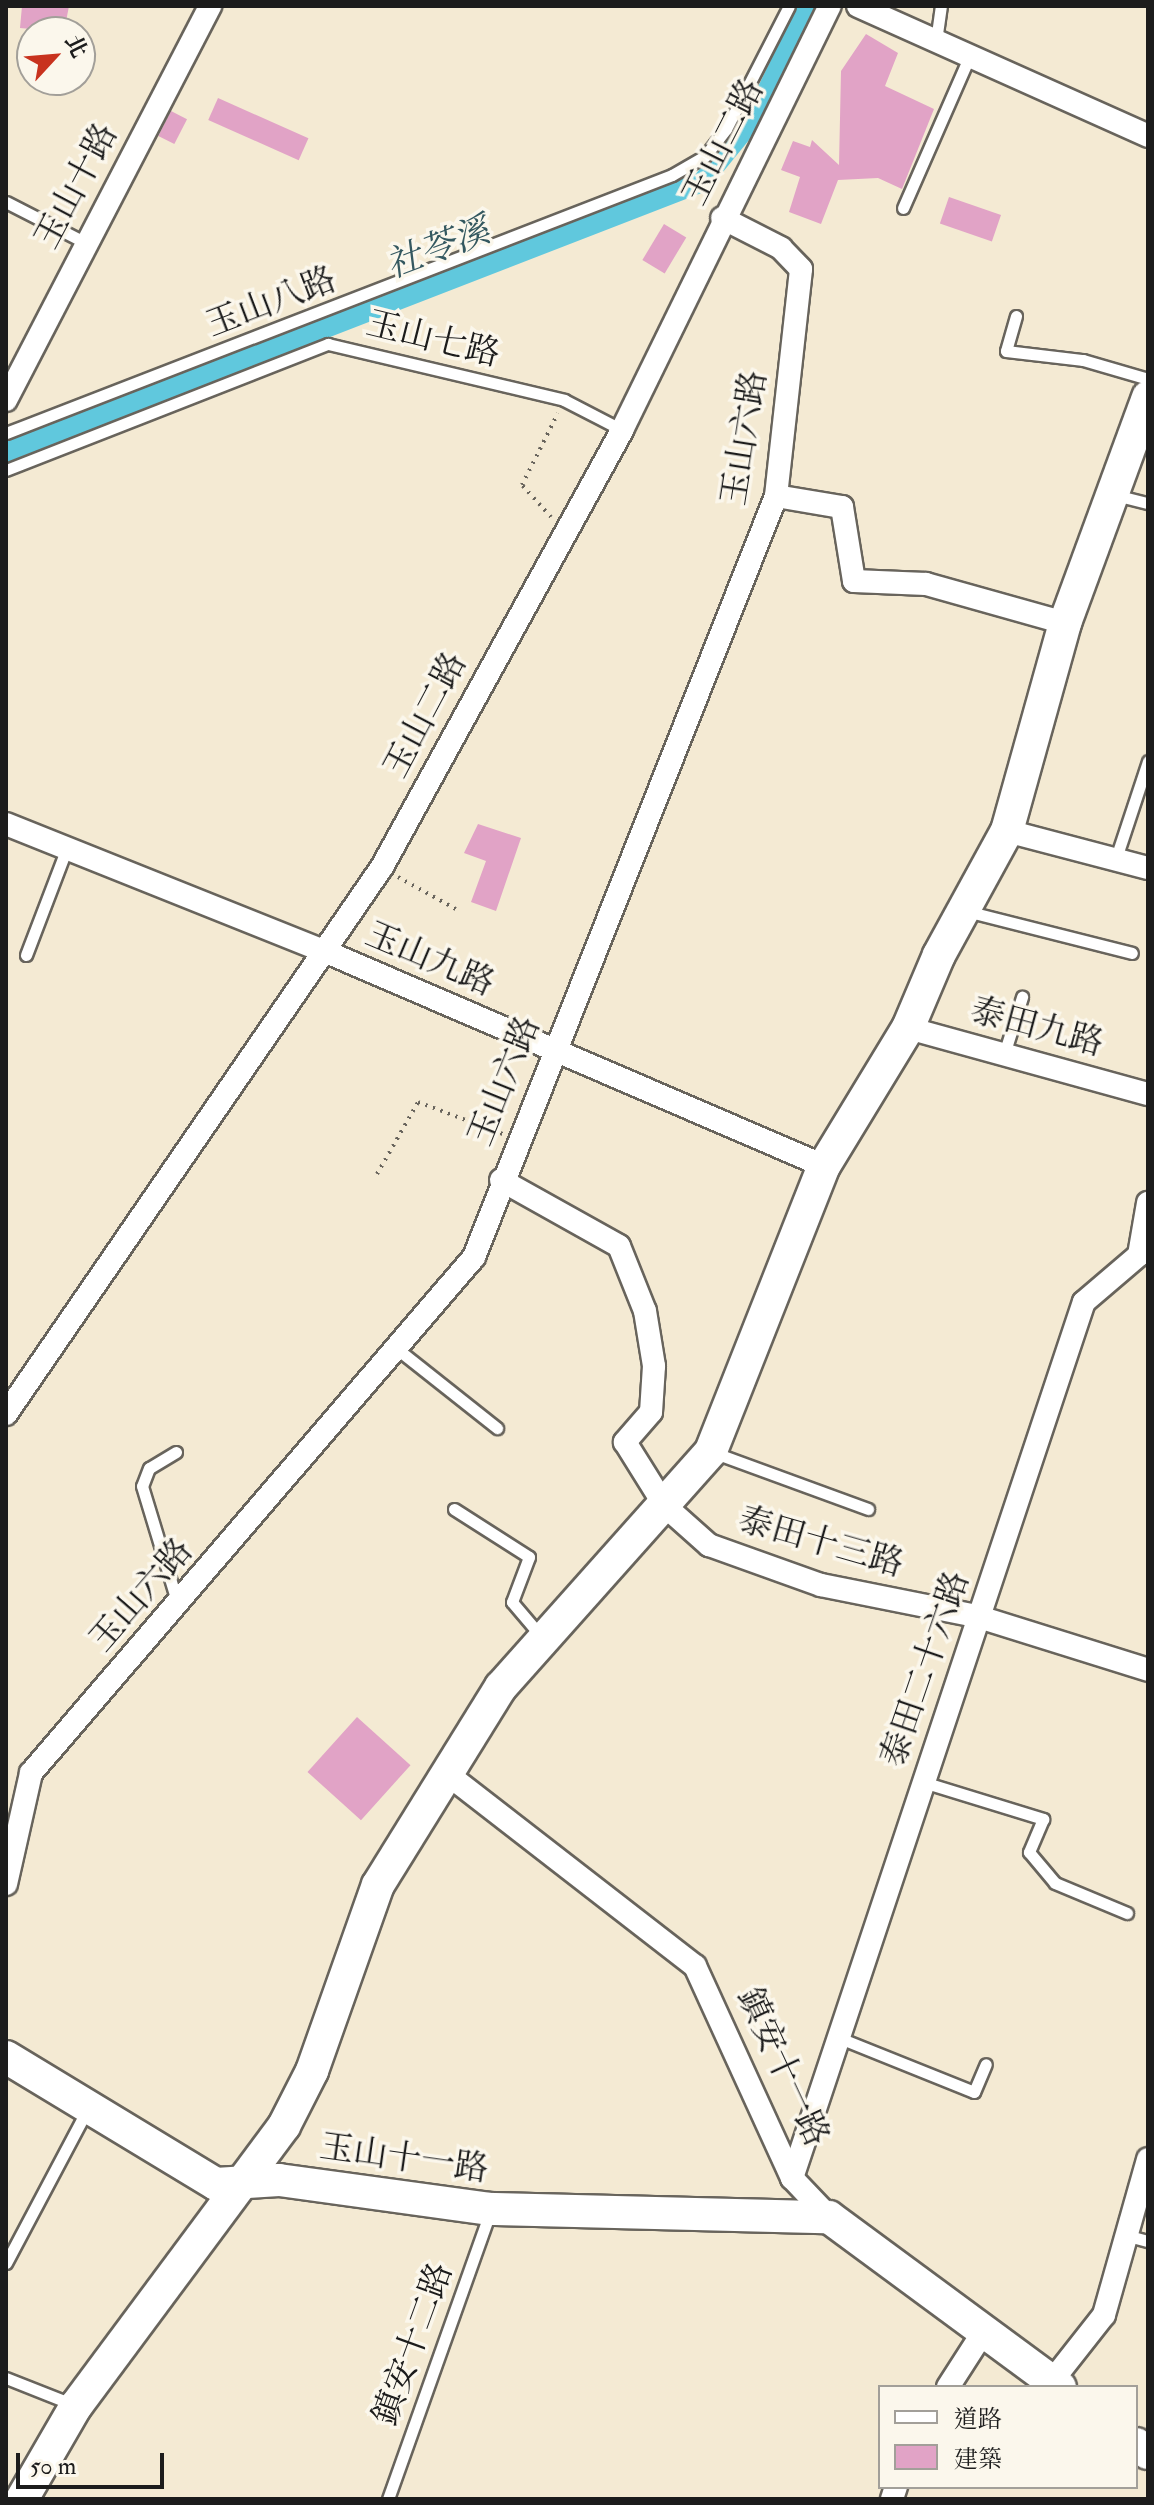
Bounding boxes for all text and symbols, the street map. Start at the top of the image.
north arrow [16,16,96,96]
text: 北 [58,30,93,62]
street label: 玉山二路 [674,72,772,212]
street label: 玉山十路 [26,116,126,256]
water label: 社苓溪 [380,208,496,288]
street label: 玉山八路 [200,259,342,345]
street label: 玉山七路 [362,303,504,375]
street label: 玉山六路 [713,368,775,508]
street label: 玉山二路 [375,645,475,785]
street label: 玉山九路 [359,914,501,1004]
street label: 泰田九路 [966,990,1108,1064]
street label: 玉山六路 [460,1010,548,1152]
street label: 泰田十三路 [734,1499,908,1585]
street label: 玉山六路 [81,1530,201,1660]
street label: 泰田二十六路 [873,1566,977,1772]
street label: 鎮安十一路 [729,1981,837,2153]
street label: 玉山十一路 [317,2126,491,2190]
street label: 鎮安十二路 [365,2257,461,2431]
legend [878,2385,1138,2489]
text: 道路 [954,2404,1002,2435]
scale bar [20,2437,168,2487]
text: 建築 [954,2444,1002,2475]
text: 50 m [30,2451,76,2482]

